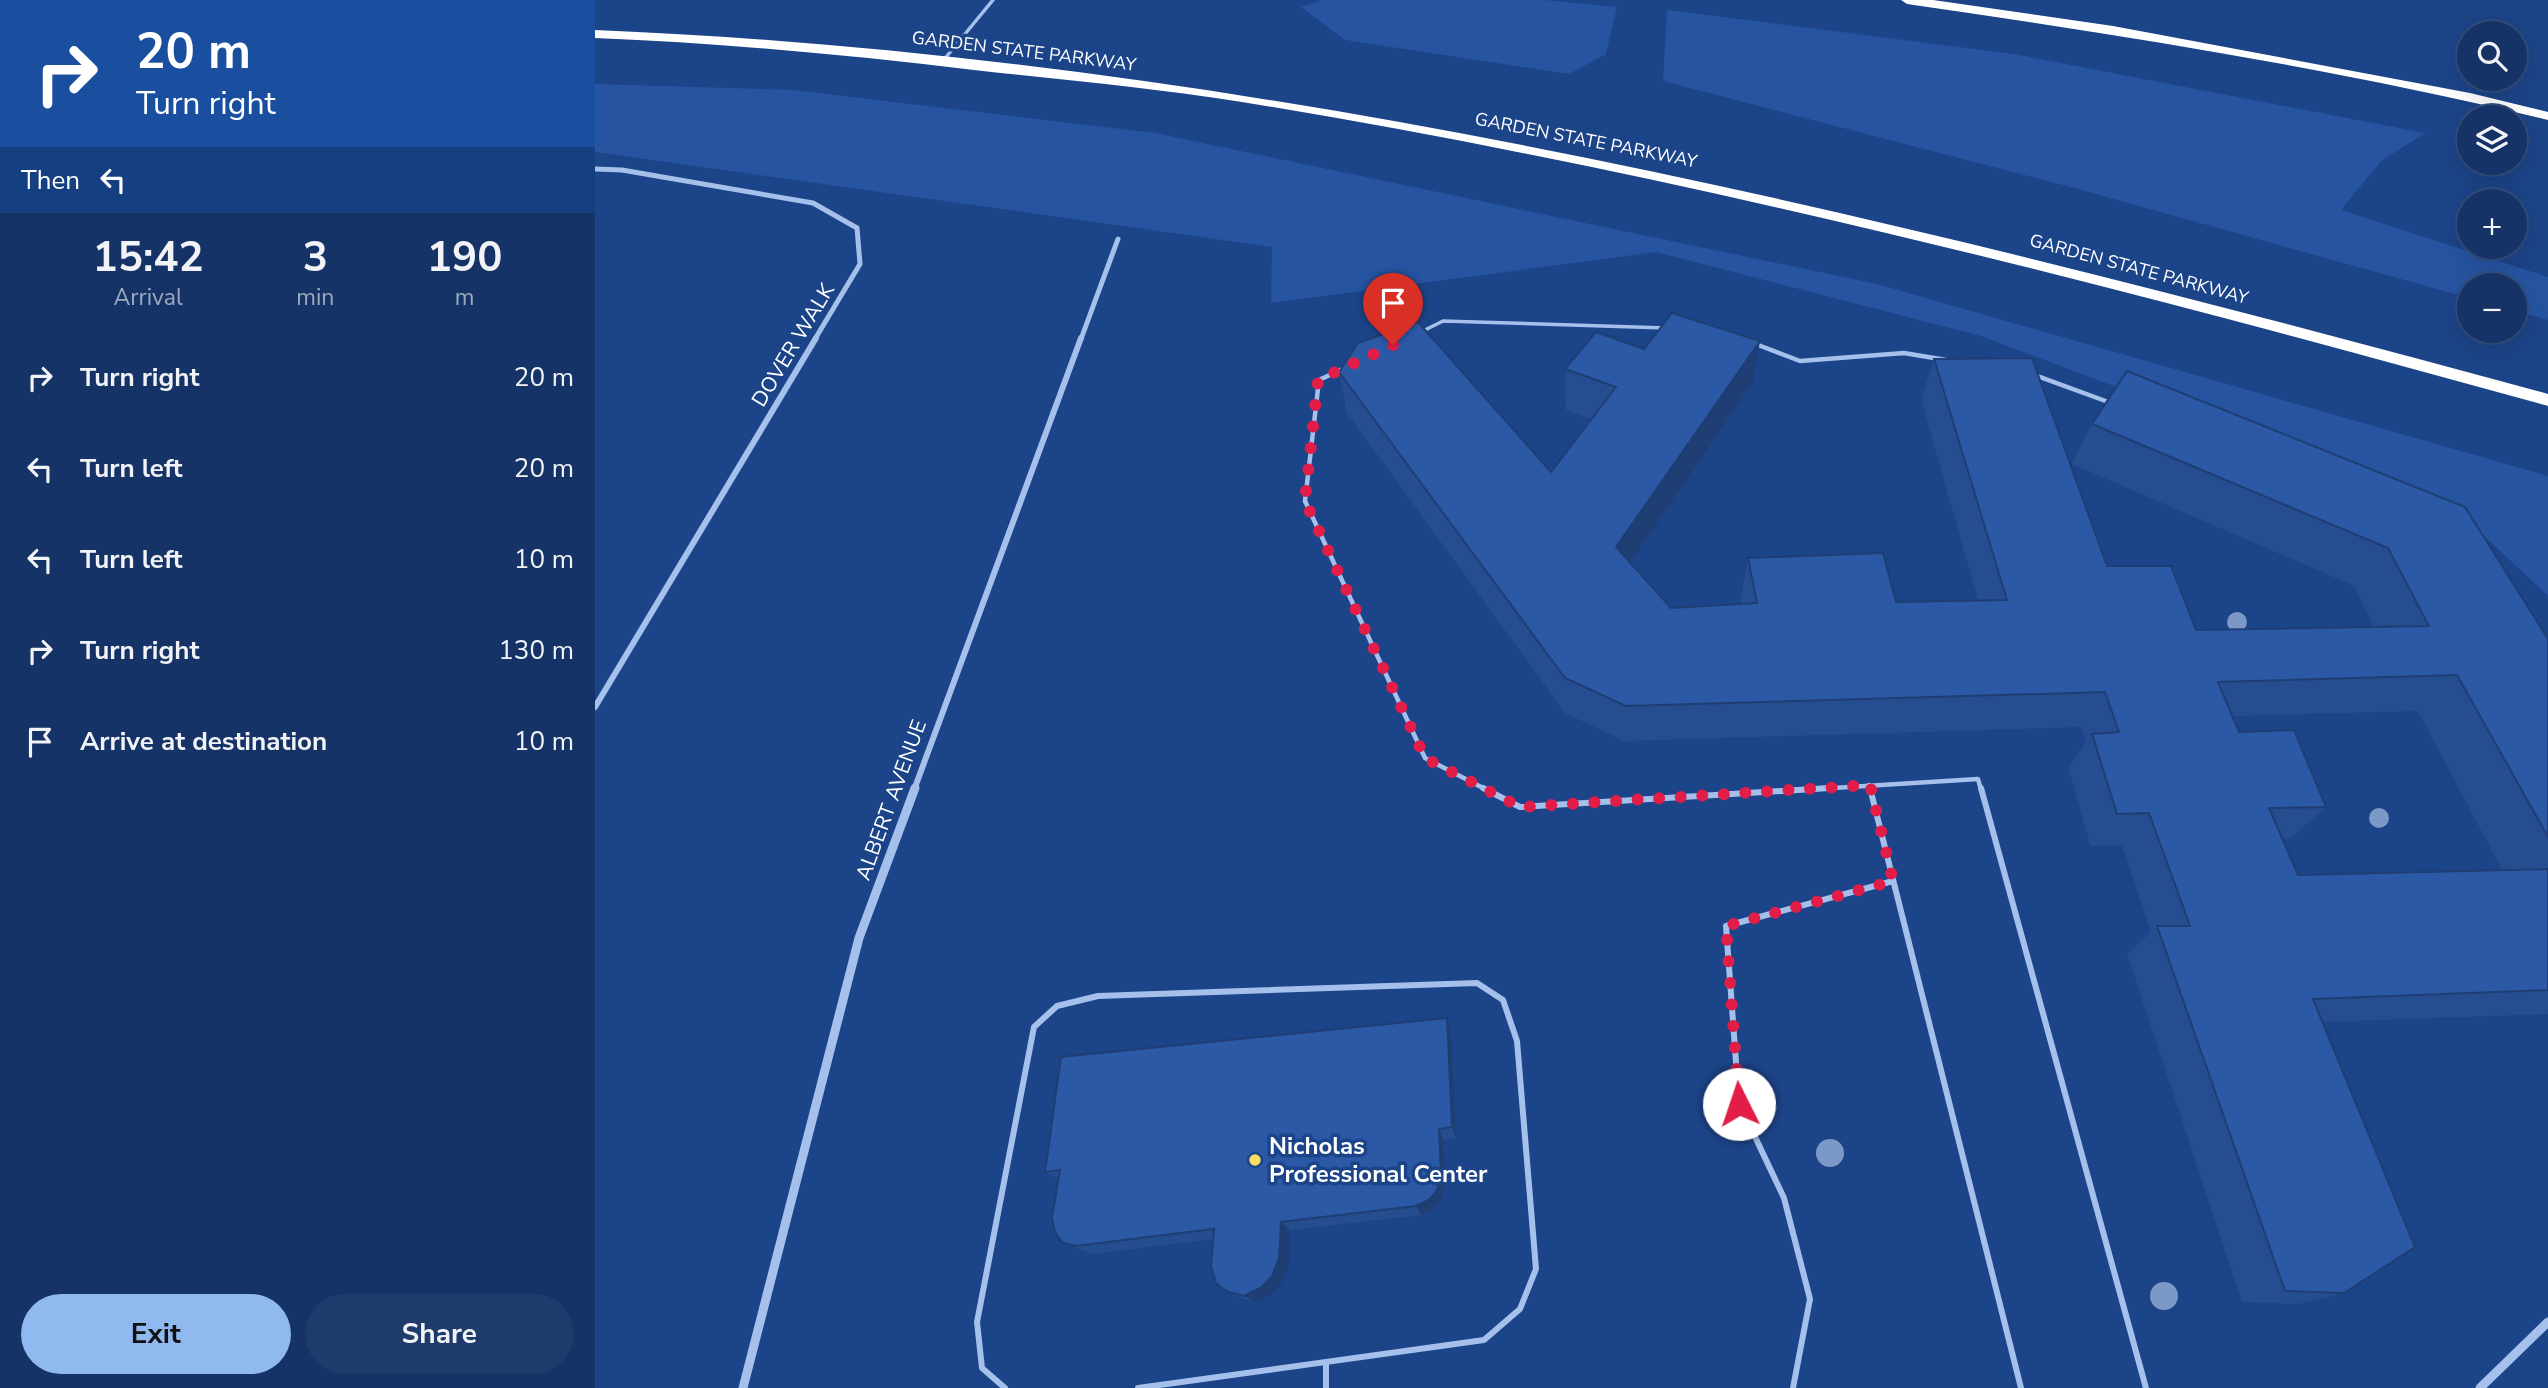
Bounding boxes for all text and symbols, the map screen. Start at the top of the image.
text: 20 m [136,18,251,85]
map controls [2457,21,2527,343]
button: search [2457,21,2527,91]
street label: GARDEN STATE PARKWAY [910,25,1138,77]
icon: right [21,28,112,119]
text: Turn right [136,82,276,125]
button: layers [2457,105,2527,175]
street label: GARDEN STATE PARKWAY [1473,107,1699,173]
icon: left [94,161,132,199]
text: Then [21,163,80,198]
button: + [2457,189,2527,259]
street label: GARDEN STATE PARKWAY [2027,228,2251,310]
text: 15:42 [93,229,204,286]
text: 3 [303,229,328,286]
text: 190 [427,229,502,286]
pin [1363,273,1423,345]
button: − [2457,273,2527,343]
street label: DOVER WALK [745,277,841,412]
text: Arrival [114,282,183,313]
text: min [296,282,334,313]
text: m [455,282,475,313]
icon: arrive [1374,284,1412,322]
icon: right [21,359,59,397]
text: Turn right [80,360,199,395]
text: 20 m [514,360,574,395]
icon: left [21,450,59,488]
text: Turn left [80,451,183,486]
text: 20 m [514,451,574,486]
icon: left [21,541,59,579]
text: Turn left [80,542,183,577]
text: 10 m [514,542,574,577]
icon: right [21,632,59,670]
text: Turn right [80,633,199,668]
text: 130 m [498,633,574,668]
street label: ALBERT AVENUE [849,716,933,884]
icon: arrive [21,723,59,761]
text: Arrive at destination [80,724,327,759]
text: 10 m [514,724,574,759]
position arrow [1702,1067,1776,1141]
place label: Nicholas Professional Center [1269,1130,1488,1190]
marker: Nicholas Professional Center [1247,1152,1263,1168]
button: Exit [21,1294,291,1374]
button: Share [305,1294,574,1374]

